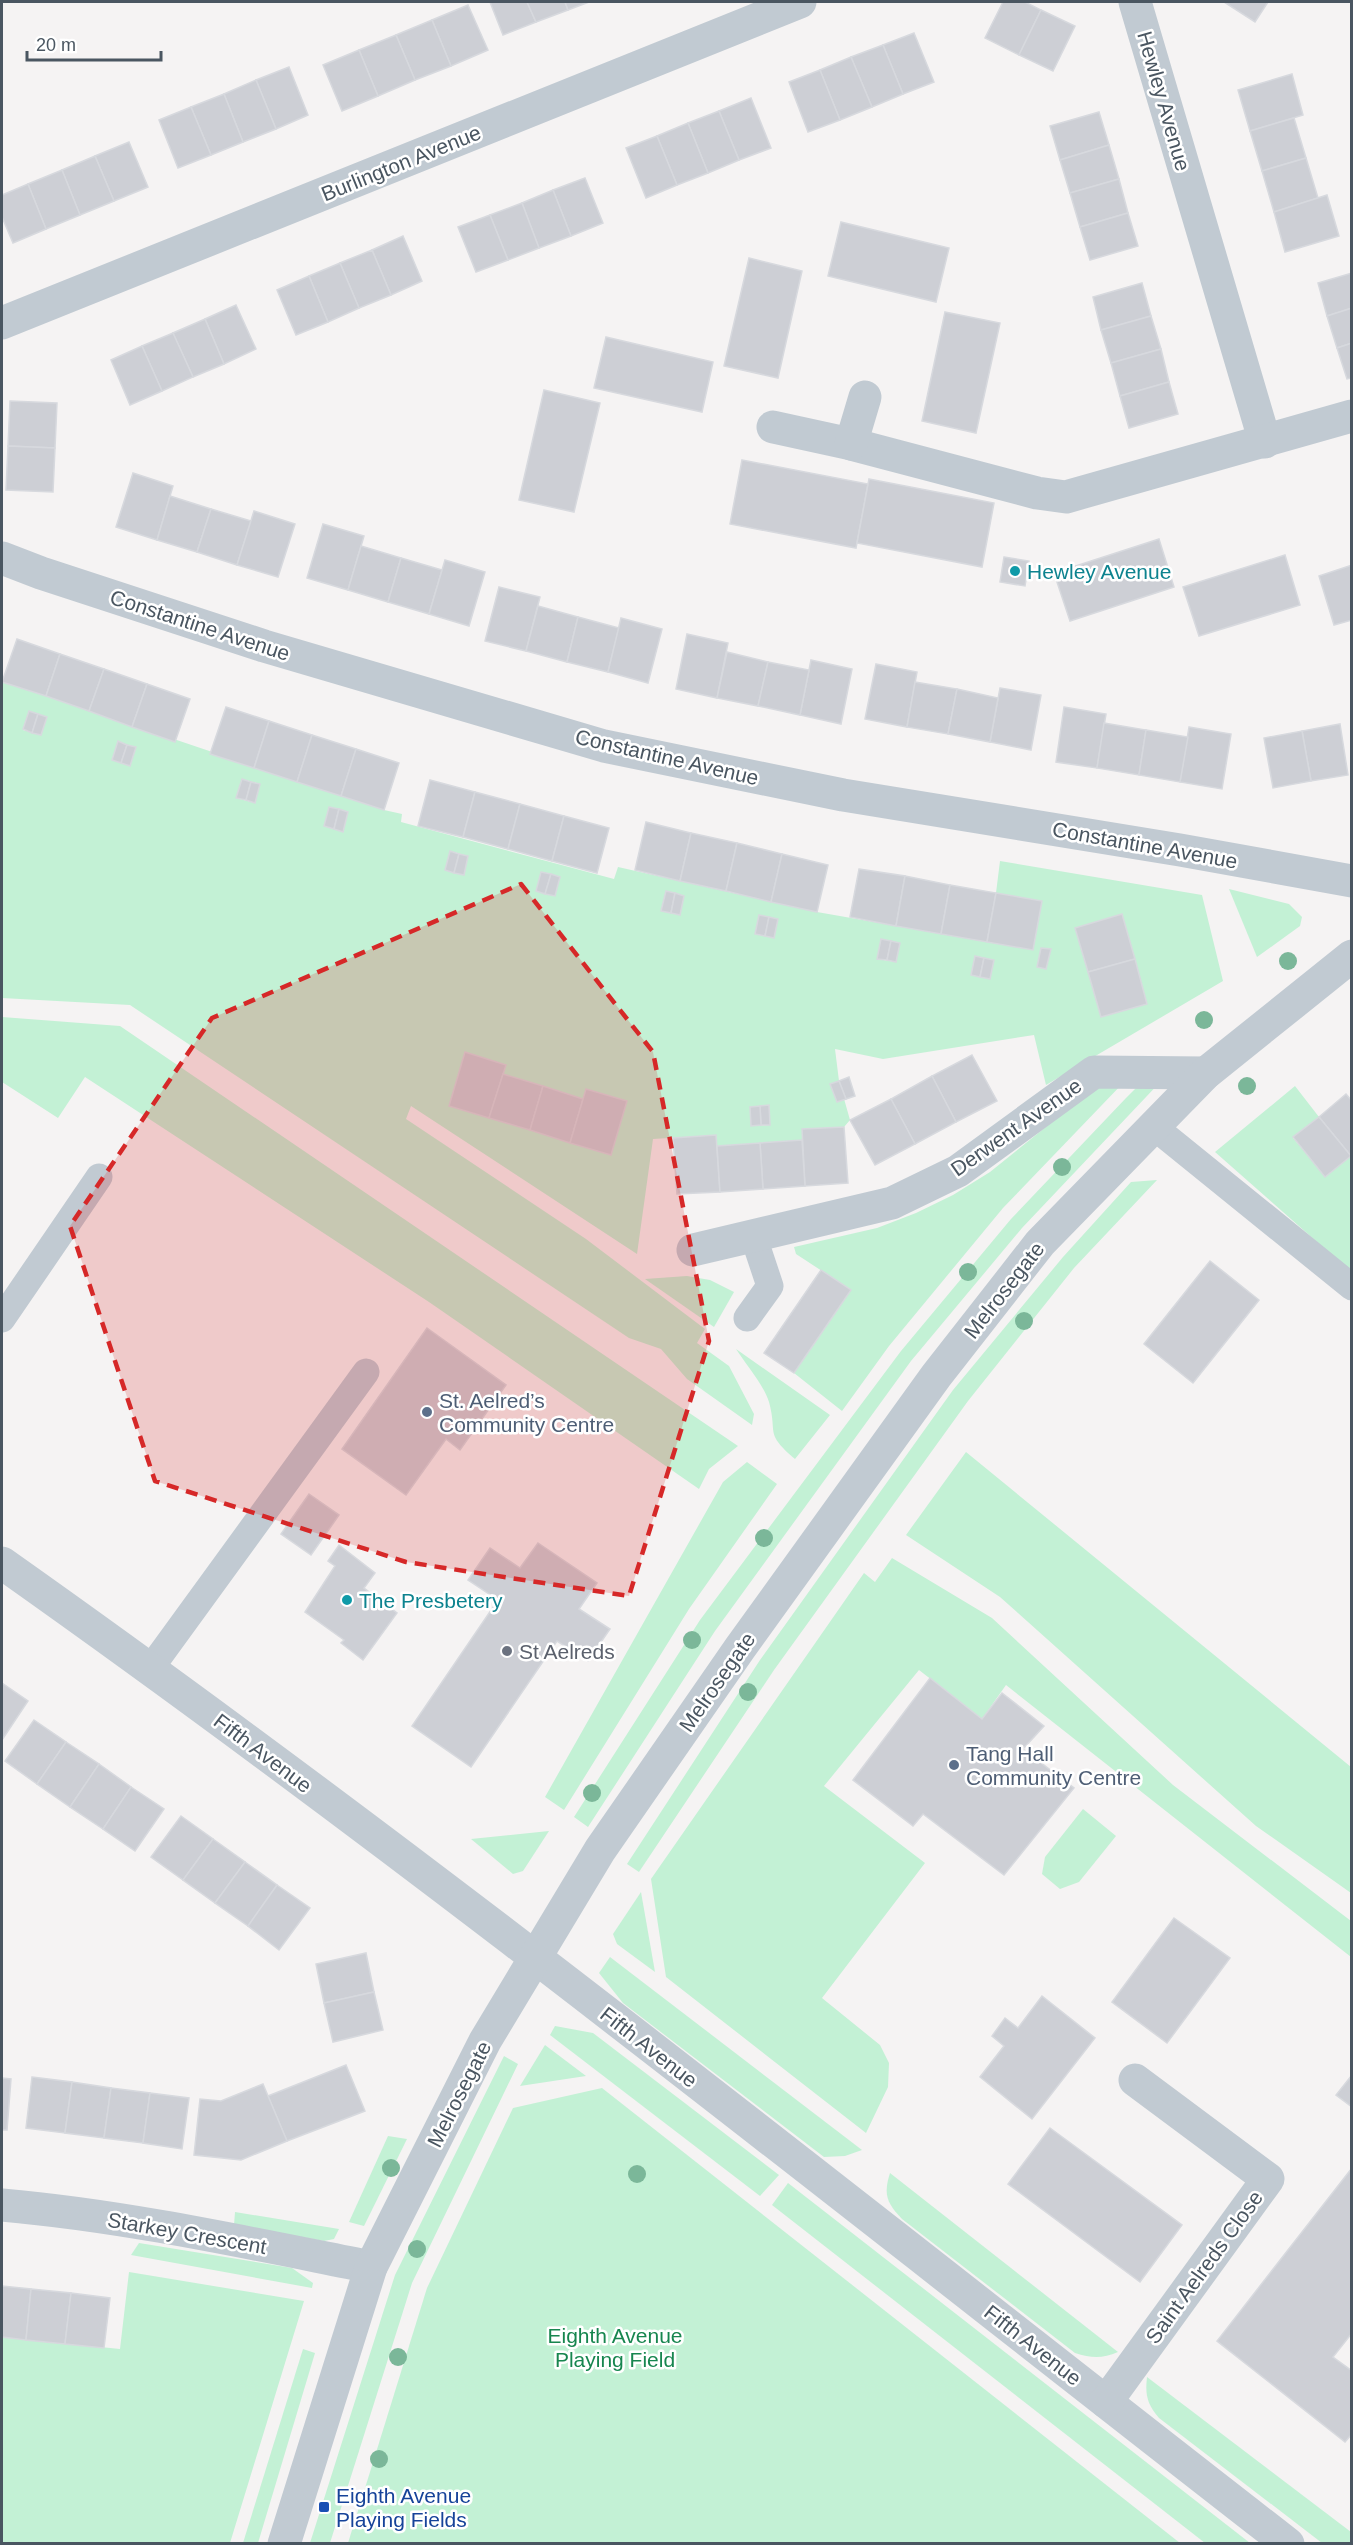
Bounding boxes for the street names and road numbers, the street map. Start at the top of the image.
street label: Hewley Avenue [1133,28,1195,174]
street label: Burlington Avenue [318,120,484,206]
street label: Constantine Avenue [107,585,293,665]
street label: Constantine Avenue [573,725,761,789]
street label: Constantine Avenue [1051,817,1239,873]
street label: Derwent Avenue [946,1073,1086,1181]
street label: Melrosegate [959,1237,1049,1343]
street label: Melrosegate [674,1628,760,1736]
street label: Fifth Avenue [210,1709,316,1797]
street label: Fifth Avenue [596,2002,702,2092]
street label: Melrosegate [423,2037,495,2151]
street label: Saint Aelreds Close [1141,2186,1267,2348]
street label: Starkey Crescent [106,2208,268,2258]
street label: Fifth Avenue [980,2300,1086,2390]

